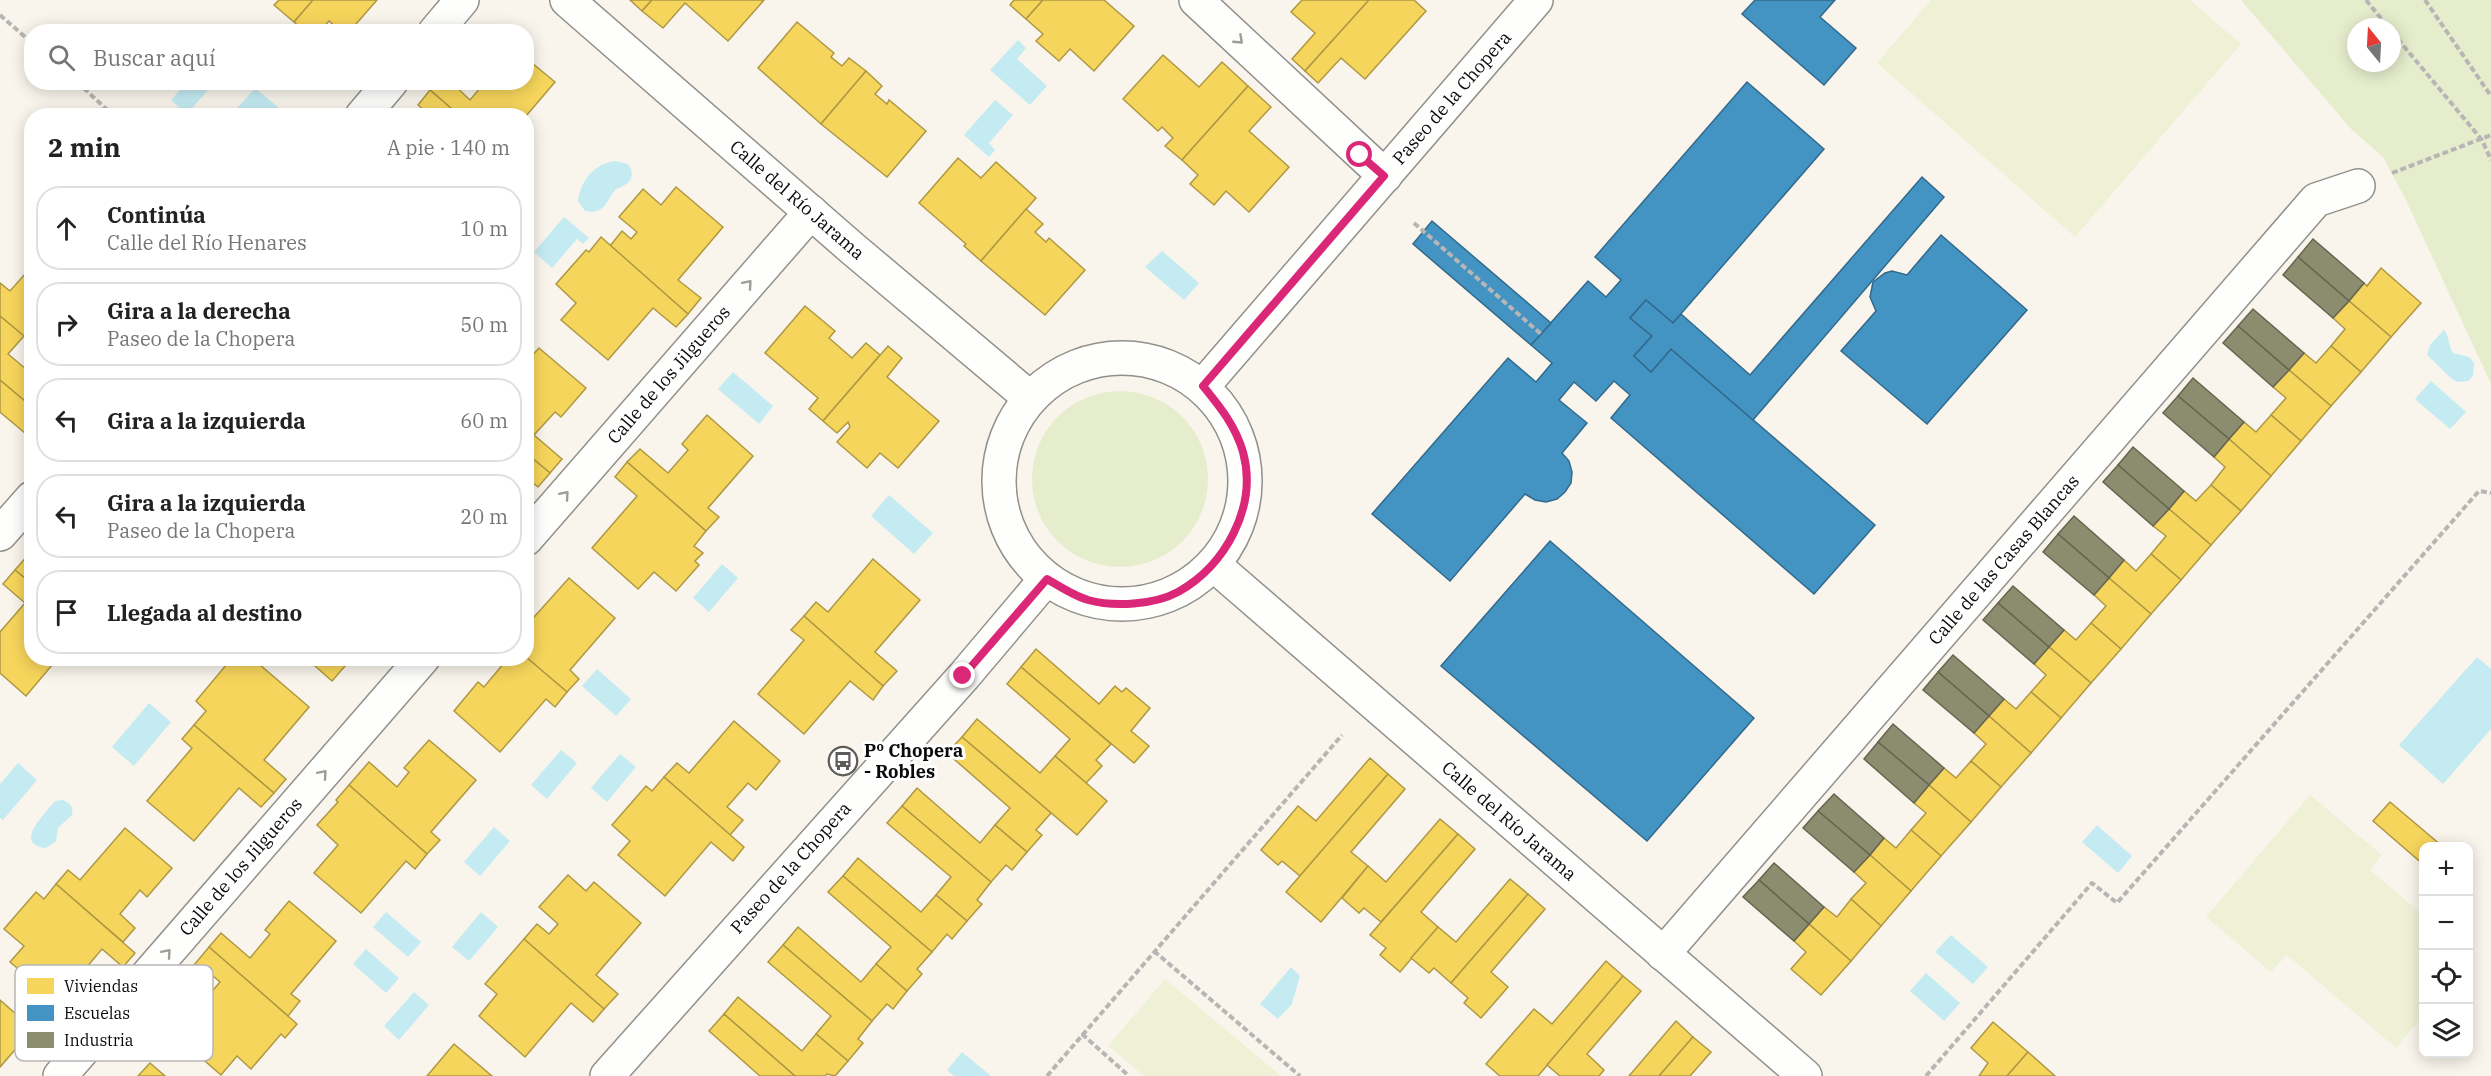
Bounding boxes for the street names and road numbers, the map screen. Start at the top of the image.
street label: Paseo de la Chopera [1387,26,1516,169]
street label: Calle del Río Jarama [725,135,870,264]
street label: Calle de los Jilgueros [602,301,735,449]
street label: Calle de las Casas Blancas [1923,470,2084,650]
street label: Calle del Río Jarama [1437,756,1582,885]
street label: Calle de los Jilgueros [174,793,307,941]
street label: Paseo de la Chopera [725,797,856,938]

